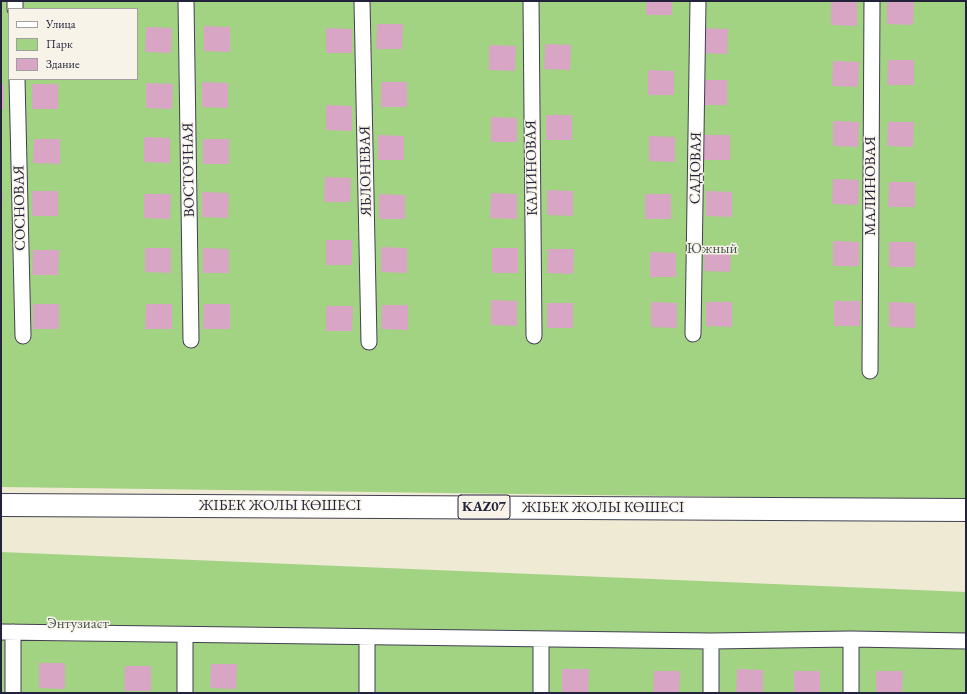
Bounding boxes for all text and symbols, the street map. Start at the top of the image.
legend [8,8,138,80]
text: Улица [46,16,76,32]
text: Парк [46,36,73,52]
text: Здание [46,56,80,72]
street label: КАЛИНОВАЯ [522,120,542,216]
street label: ВОСТОЧНАЯ [179,122,199,218]
street label: ЯБЛОНЕВАЯ [356,126,376,216]
street label: САДОВАЯ [686,132,706,204]
street label: МАЛИНОВАЯ [862,136,880,236]
street label: СОСНОВАЯ [10,165,30,251]
park label: Южный [687,240,737,258]
road number: KAZ07 [458,495,510,519]
street label: ЖІБЕК ЖОЛЫ КӨШЕСІ [199,497,361,515]
street label: ЖІБЕК ЖОЛЫ КӨШЕСІ [522,499,684,517]
park label: Энтузиаст [47,615,109,633]

